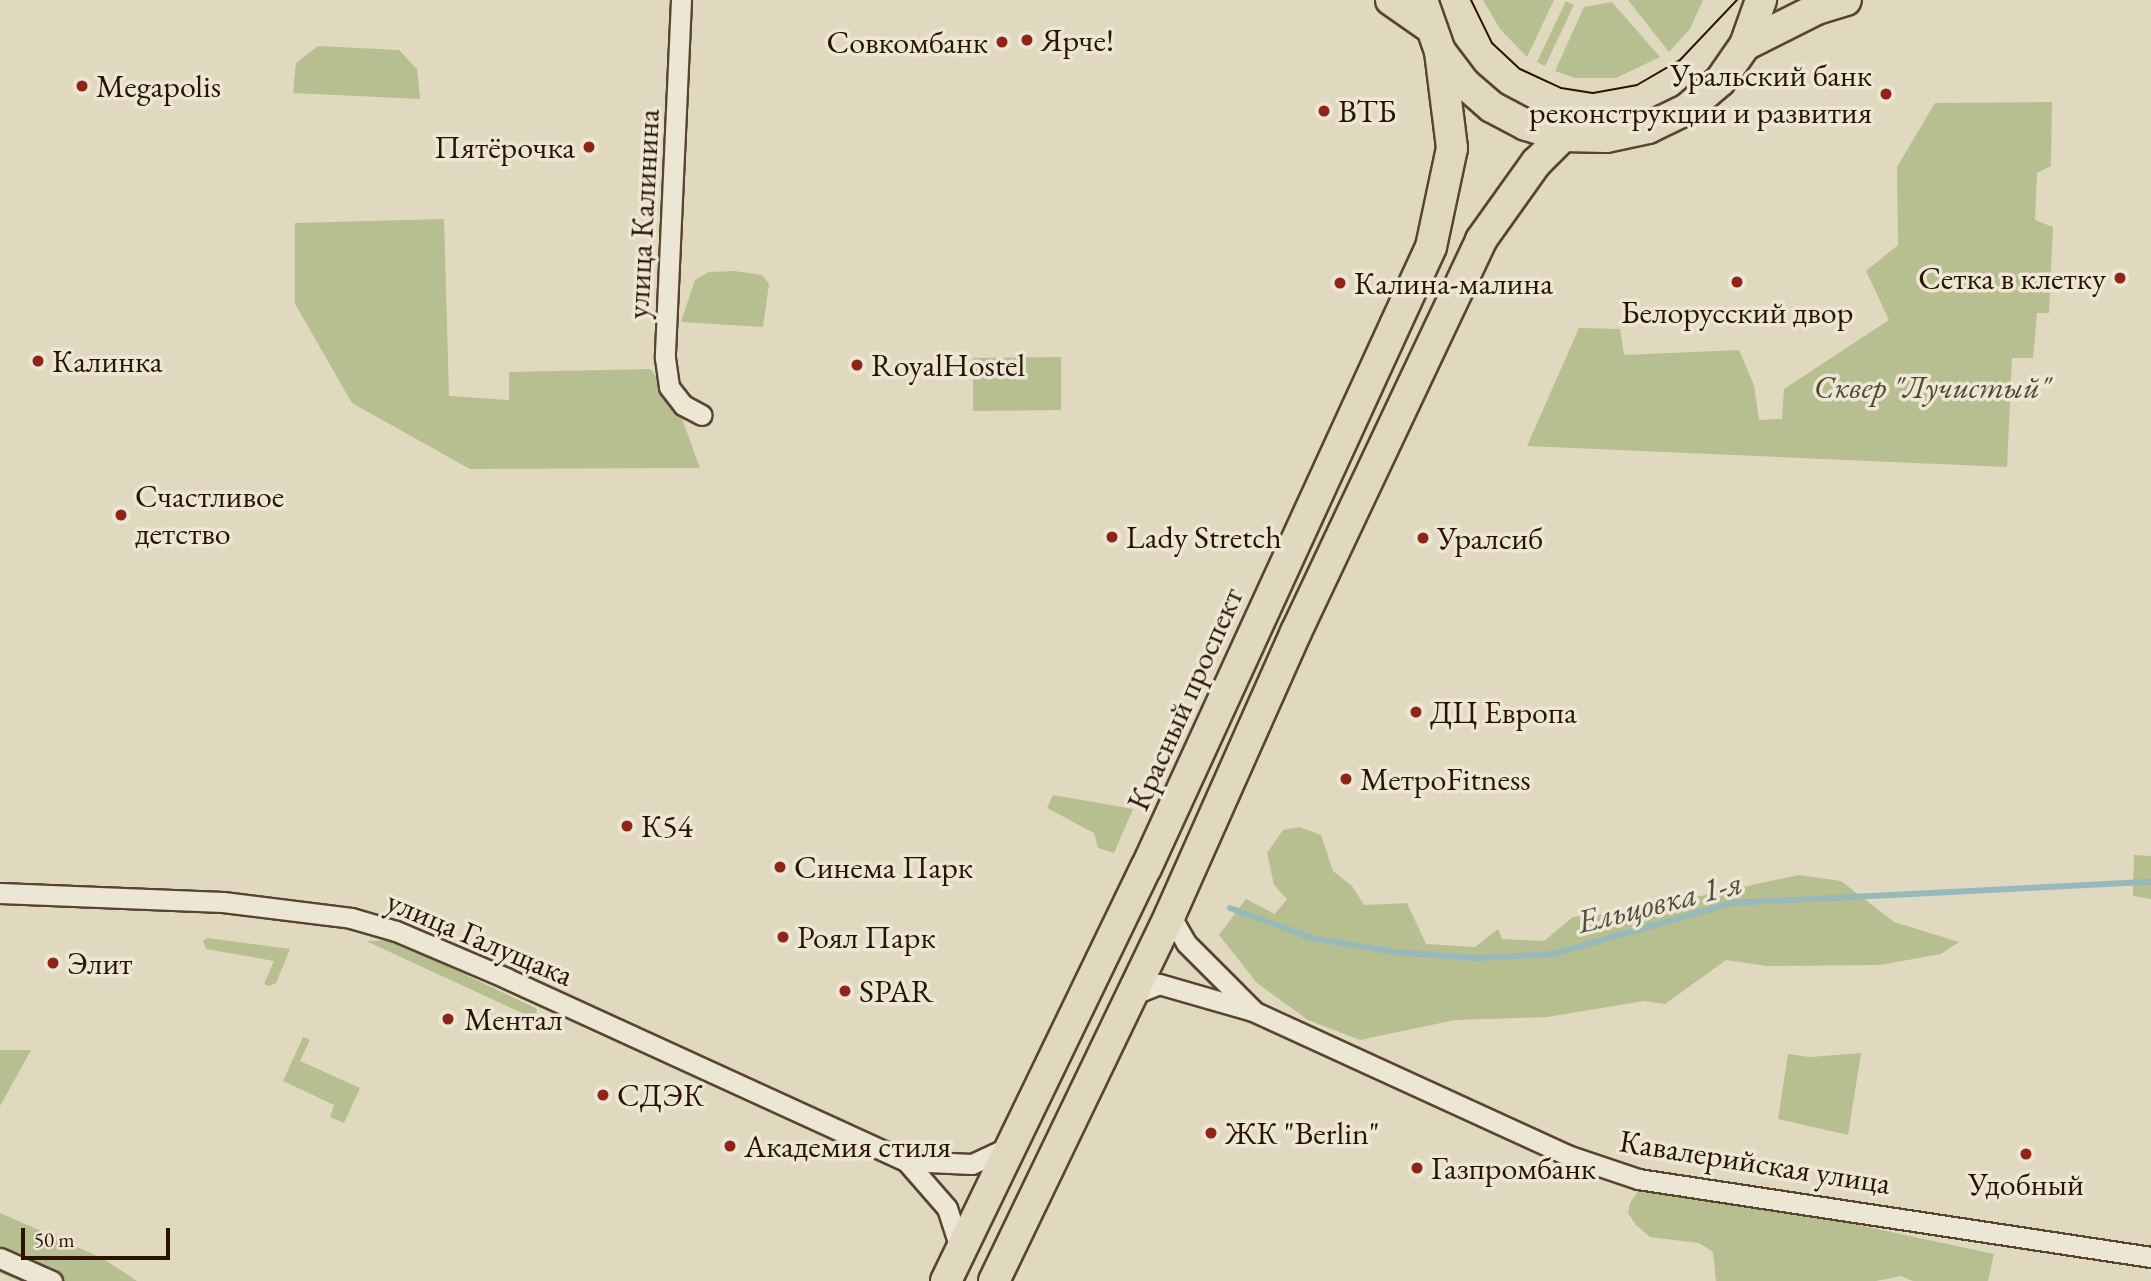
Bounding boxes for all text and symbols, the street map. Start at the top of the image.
place label: Ярче! [1041,21,1114,59]
place label: Совкомбанк [826,23,988,61]
marker: Ярче! [1019,32,1035,48]
marker: Совкомбанк [994,34,1010,50]
place label: Уральский банк реконструкции и развития [1529,57,1872,132]
place label: Megapolis [96,67,221,105]
marker: Megapolis [74,78,90,94]
marker: Уральский банк реконструкции и развития [1878,86,1894,102]
place label: ВТБ [1338,92,1396,130]
marker: ВТБ [1316,103,1332,119]
street label: улица Калинина [618,108,668,320]
place label: Пятёрочка [434,128,575,166]
marker: Пятёрочка [581,139,597,155]
place label: Сетка в клетку [1918,259,2106,297]
place label: Калина-малина [1354,264,1553,302]
marker: Сетка в клетку [2112,270,2128,286]
marker: Белорусский двор [1729,274,1745,290]
marker: Калина-малина [1332,275,1348,291]
place label: Белорусский двор [1621,293,1853,331]
place label: Калинка [52,342,162,380]
place label: RoyalHostel [871,346,1025,384]
marker: Калинка [30,353,46,369]
marker: RoyalHostel [849,357,865,373]
park label: Сквер "Лучистый" [1814,368,2050,406]
place label: Счастливое детство [135,478,284,553]
marker: Счастливое детство [113,507,129,523]
place label: Lady Stretch [1126,518,1282,556]
place label: Уралсиб [1437,519,1543,557]
marker: Lady Stretch [1104,529,1120,545]
marker: Уралсиб [1415,530,1431,546]
street label: Красный проспект [1119,582,1251,816]
place label: ДЦ Европа [1430,693,1577,731]
marker: ДЦ Европа [1408,704,1424,720]
place label: МетроFitness [1360,760,1531,798]
marker: МетроFitness [1338,771,1354,787]
place label: К54 [641,807,693,845]
marker: К54 [619,818,635,834]
place label: Синема Парк [794,848,973,886]
marker: Синема Парк [772,859,788,875]
water label: Ельцовка 1-я [1573,862,1747,942]
street label: улица Галущака [381,881,579,995]
place label: Роял Парк [797,918,936,956]
marker: Роял Парк [775,929,791,945]
place label: Элит [67,944,132,982]
marker: Элит [45,955,61,971]
place label: SPAR [859,972,934,1010]
marker: SPAR [837,983,853,999]
place label: Ментал [464,1000,563,1038]
marker: Ментал [438,1009,458,1029]
place label: СДЭК [617,1076,704,1114]
marker: СДЭК [595,1087,611,1103]
place label: ЖК "Berlin" [1225,1114,1379,1152]
street label: Кавалерийская улица [1617,1122,1893,1202]
marker: ЖК "Berlin" [1203,1125,1219,1141]
place label: Академия стиля [744,1127,951,1165]
marker: Академия стиля [722,1138,738,1154]
marker: Удобный [2018,1146,2034,1162]
place label: Газпромбанк [1431,1149,1596,1187]
marker: Газпромбанк [1409,1160,1425,1176]
place label: Удобный [1968,1165,2084,1203]
scale bar [24,1214,173,1258]
text: 50 m [34,1226,75,1253]

